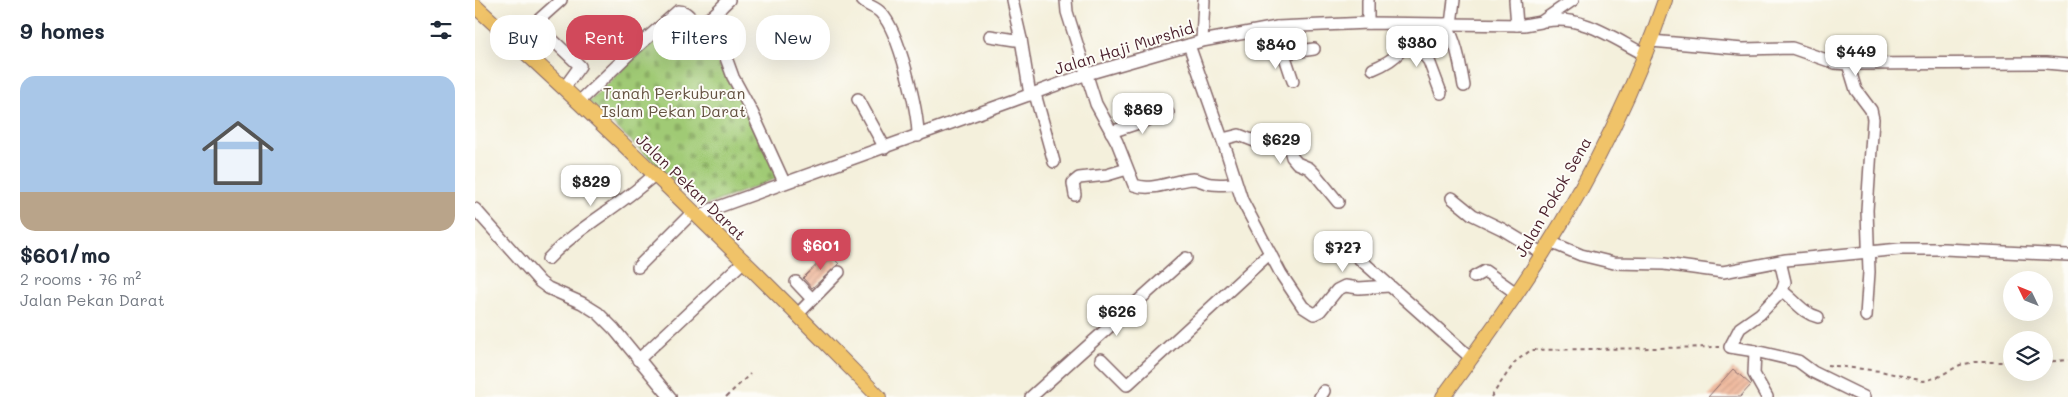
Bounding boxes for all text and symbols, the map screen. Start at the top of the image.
chip: Buy [490,15,556,60]
chip: Rent [566,15,643,60]
chip: Filters [653,15,746,60]
chip: New [756,15,830,60]
icon: filters [427,16,455,44]
street label: Jalan Haji Murshid [1052,16,1196,79]
text: 9 homes [20,17,105,44]
pin: $380 [1387,26,1447,68]
pin: $840 [1246,28,1306,70]
text: $380 [1397,31,1437,52]
text: $840 [1256,33,1296,54]
pin: $449 [1826,34,1886,77]
text: $449 [1836,40,1876,61]
park label: Tanah Perkuburan Islam Pekan Darat [602,82,746,121]
pin: $869 [1113,92,1173,135]
text: $869 [1123,98,1163,119]
icon: home [193,108,283,198]
pin: $629 [1251,122,1311,165]
text: $629 [1262,128,1300,149]
street label: Jalan Pekan Darat [632,129,751,245]
street label: Jalan Pokok Sena [1510,133,1596,261]
pin: $829 [561,164,621,207]
text: $829 [572,170,610,191]
pin: $601 [791,228,851,271]
pin: $727 [1313,230,1373,273]
text: $601 [803,234,839,255]
text: $727 [1325,236,1361,257]
text: $601/mo [20,241,110,268]
text: 2 rooms · 76 m² [20,268,141,289]
north arrow [2003,271,2053,321]
map controls [2003,271,2053,381]
text: Jalan Pekan Darat [20,289,165,310]
pin: $626 [1087,294,1147,337]
text: $626 [1098,300,1136,321]
button: layers [2003,331,2053,381]

